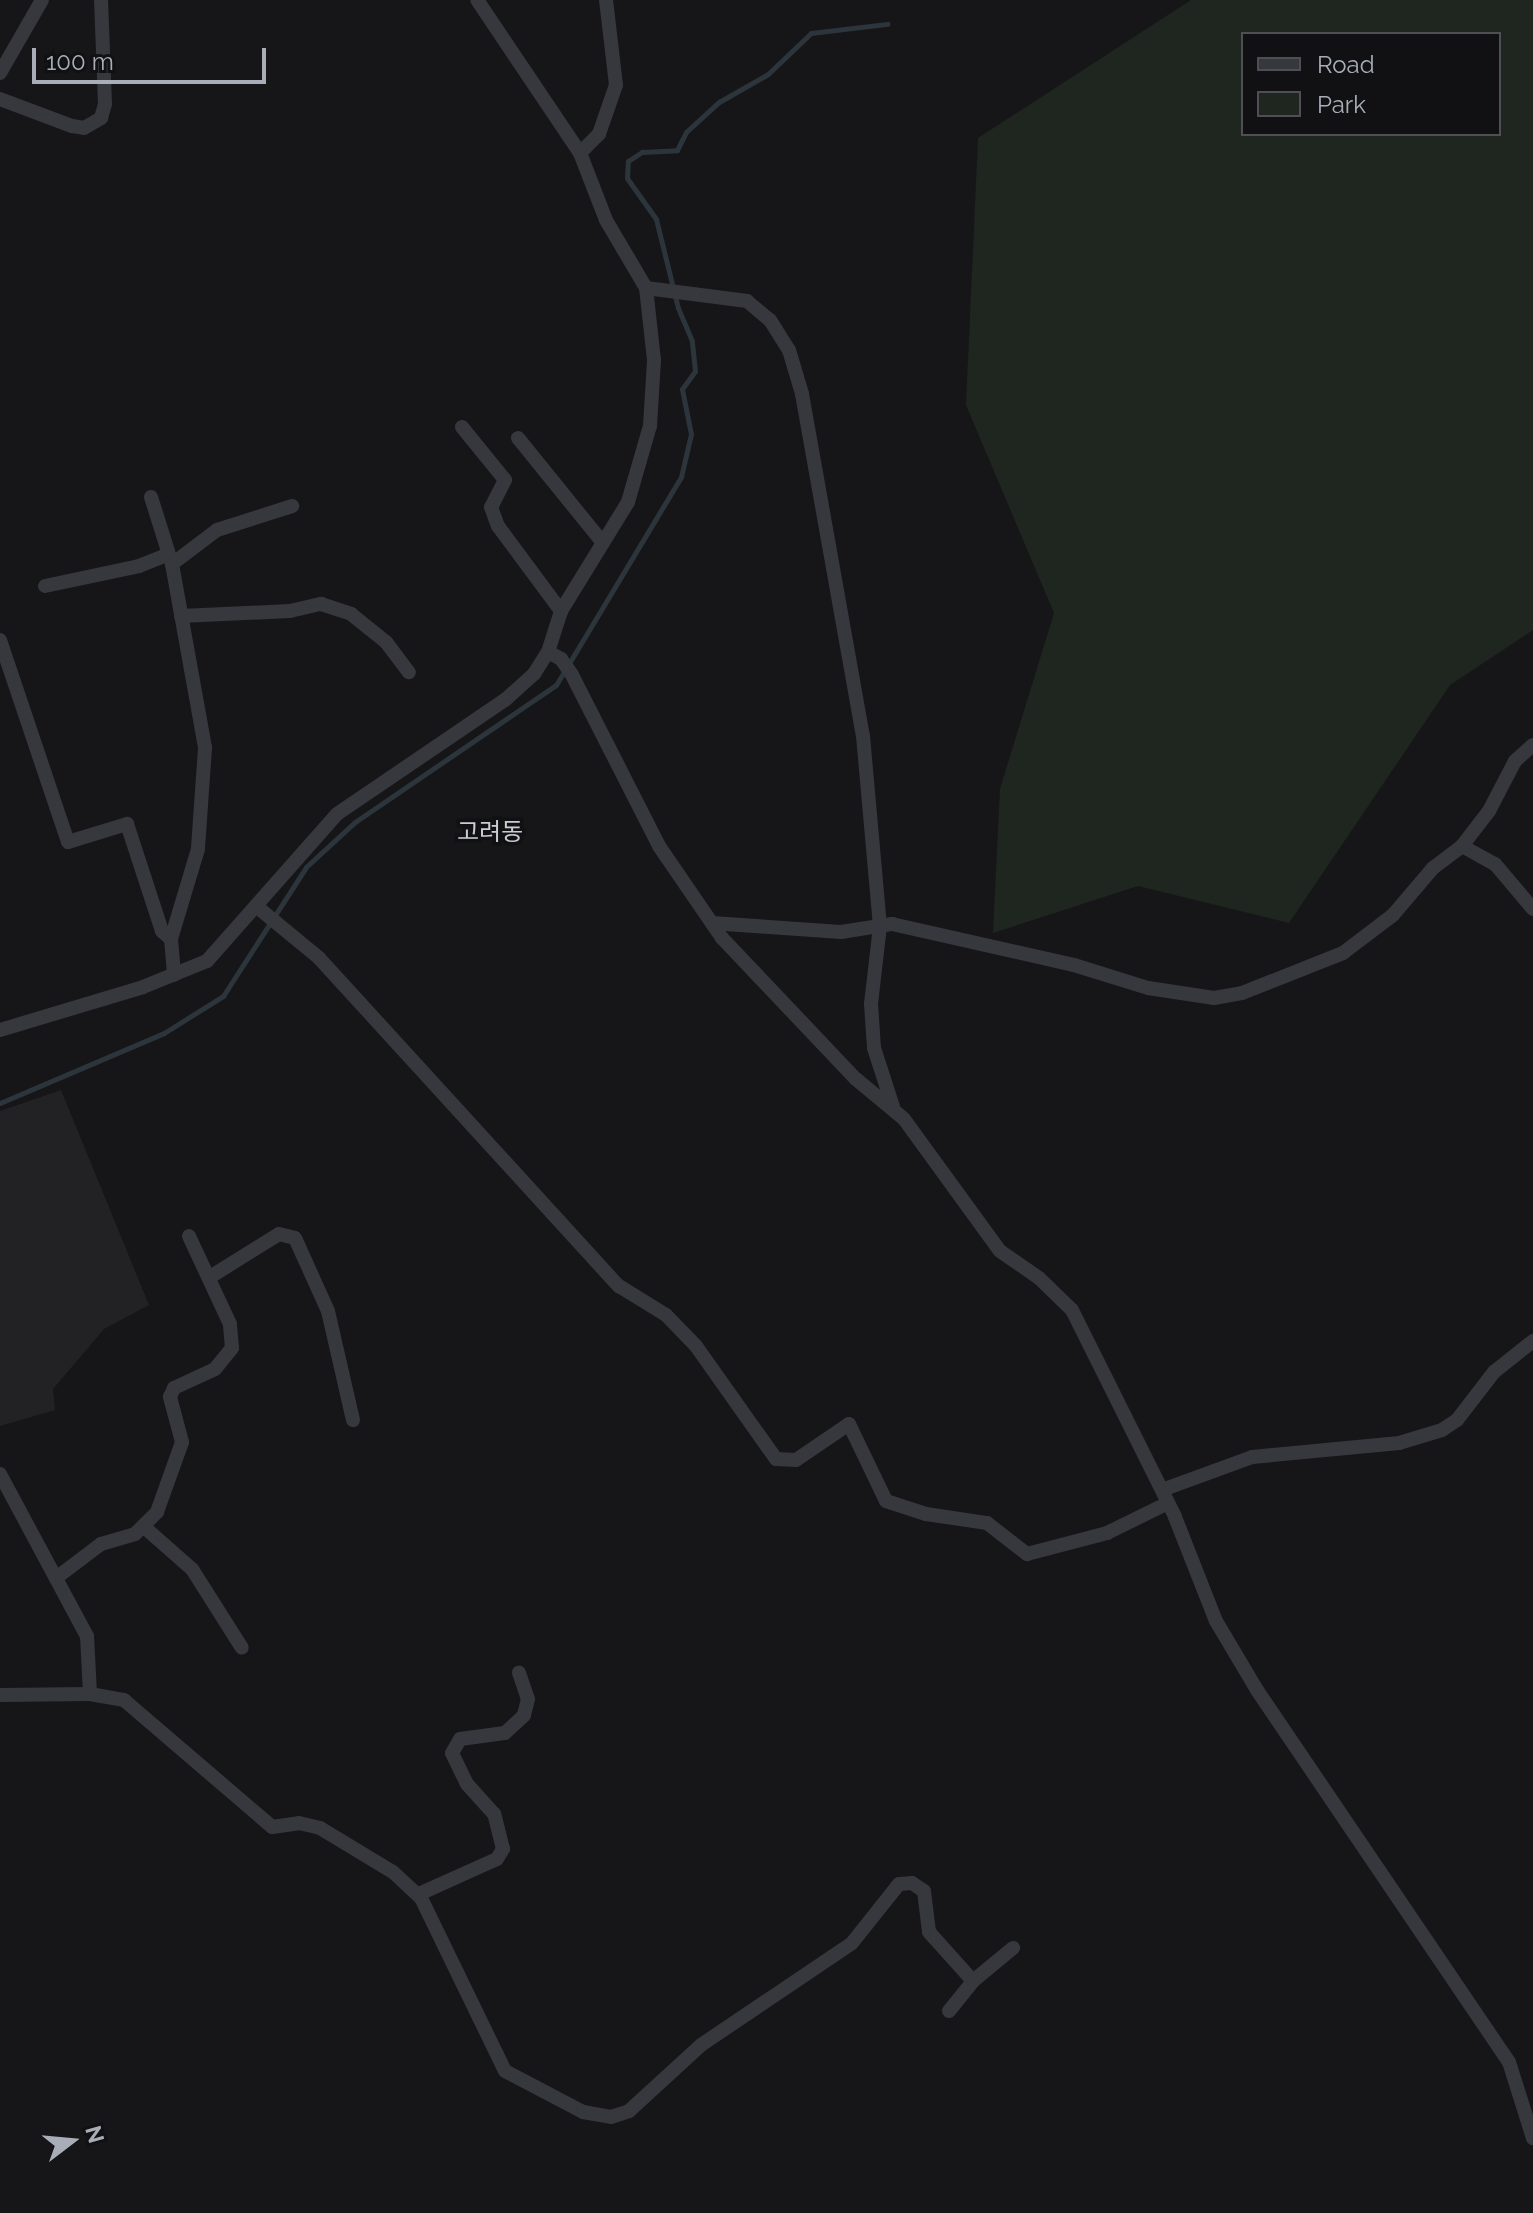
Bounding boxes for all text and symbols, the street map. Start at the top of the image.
scale bar [36,32,270,82]
legend [1241,32,1501,136]
text: 100 m [46,47,114,76]
text: Road [1317,50,1375,79]
text: Park [1317,90,1366,119]
district label: 고려동 [457,818,523,846]
north arrow [32,2101,112,2181]
text: N [80,2123,110,2146]

